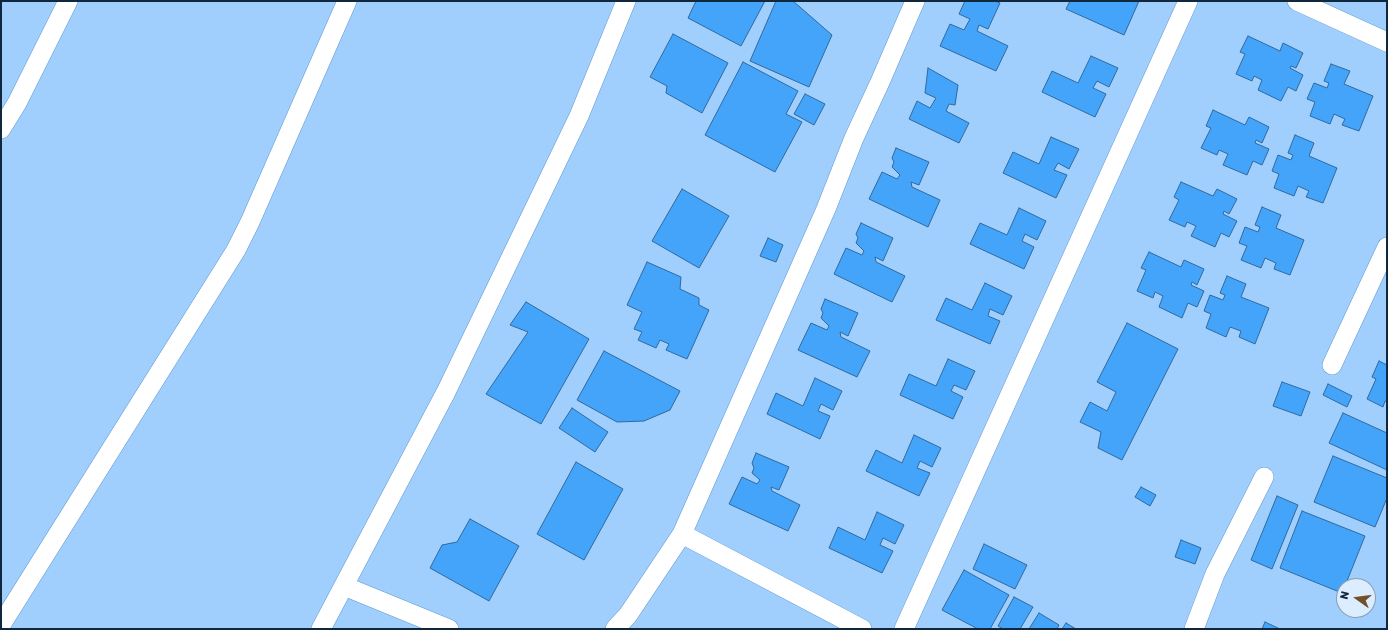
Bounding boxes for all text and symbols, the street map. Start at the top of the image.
north arrow [1336,578,1376,618]
text: N [1338,590,1352,601]

